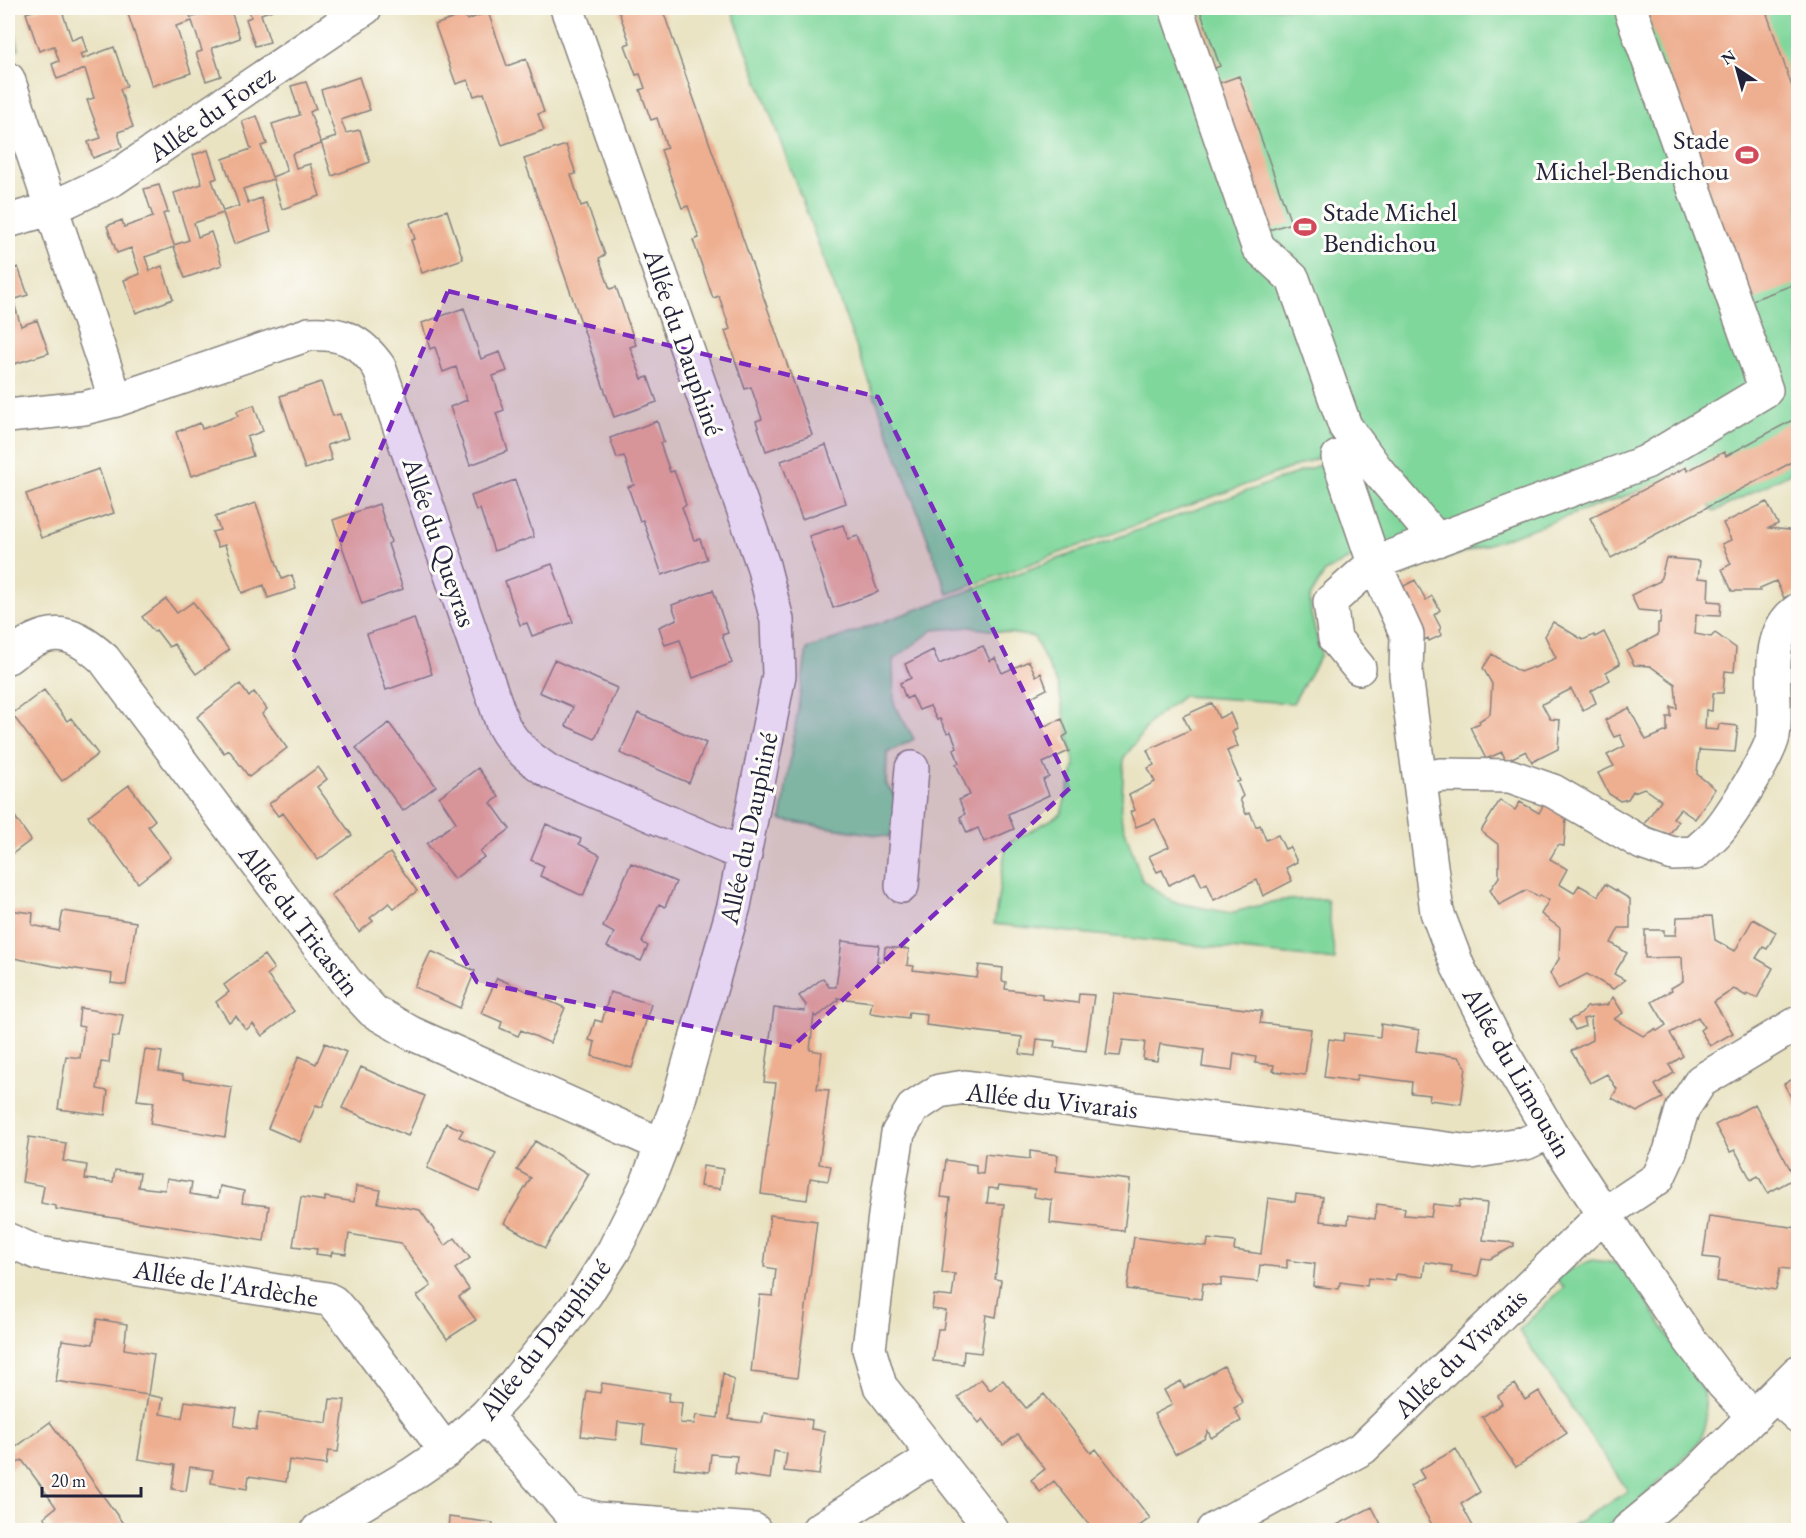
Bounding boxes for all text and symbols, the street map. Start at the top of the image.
north arrow [1707,39,1767,99]
text: N [1717,45,1740,70]
street label: Allée du Forez [140,56,282,170]
place label: Stade Michel-Bendichou [1535,122,1729,188]
sports icon: Stade Michel-Bendichou [1734,142,1760,168]
place label: Stade Michel Bendichou [1323,194,1457,260]
sports icon: Stade Michel Bendichou [1292,214,1318,240]
street label: Allée du Dauphiné [635,243,732,440]
street label: Allée du Queyras [394,452,485,631]
street label: Allée du Dauphiné [710,729,785,928]
street label: Allée du Tricastin [231,836,369,1003]
street label: Allée du Limousin [1454,979,1581,1164]
street label: Allée du Vivarais [963,1073,1140,1126]
street label: Allée de l'Ardèche [130,1251,321,1315]
street label: Allée du Dauphiné [469,1251,618,1428]
street label: Allée du Vivarais [1385,1280,1534,1426]
scale bar [42,1460,141,1498]
text: 20 m [51,1469,86,1492]

